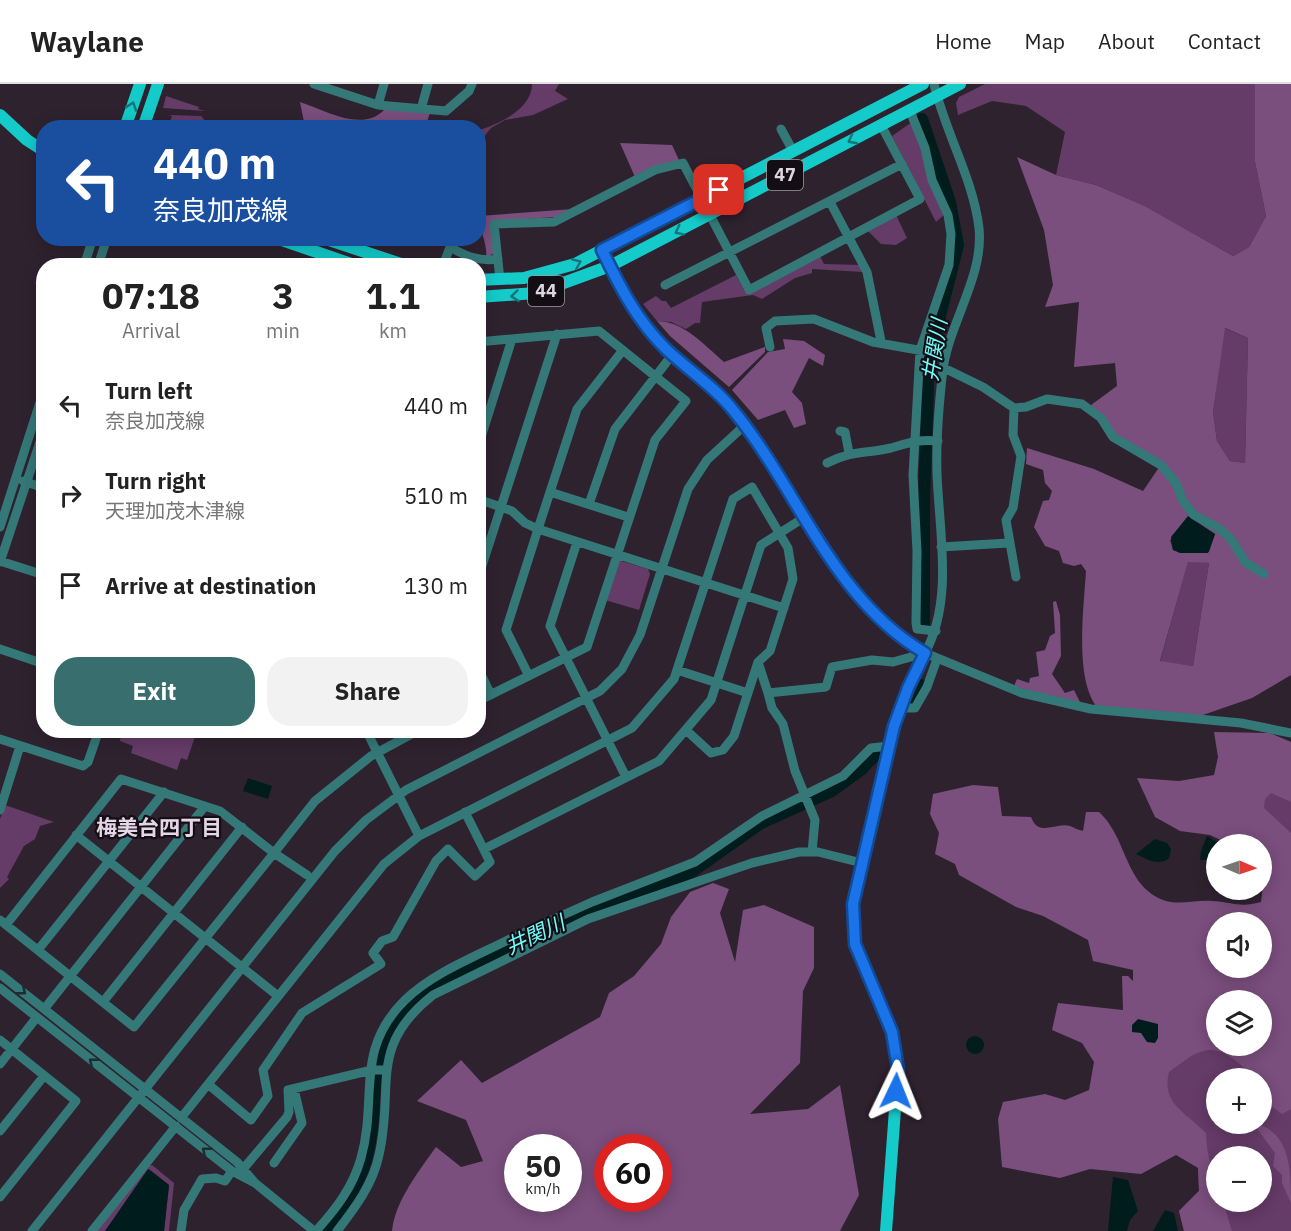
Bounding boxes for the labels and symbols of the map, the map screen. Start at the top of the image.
one-way arrow [125,101,138,112]
one-way arrow [848,133,858,144]
road number: 47 [767,160,803,190]
pin [693,164,744,215]
one-way arrow [674,223,685,235]
one-way arrow [570,258,581,270]
road number: 44 [528,276,564,306]
one-way arrow [510,289,519,302]
water label: 井関川 [915,315,953,383]
district label: 梅美台四丁目 [96,813,222,841]
north arrow [1206,834,1272,900]
water label: 井関川 [500,907,571,960]
one-way arrow [16,983,27,994]
one-way arrow [89,1058,100,1069]
position arrow [864,1059,928,1123]
speed limit sign: 60 [594,1134,672,1212]
one-way arrow [202,1148,213,1159]

